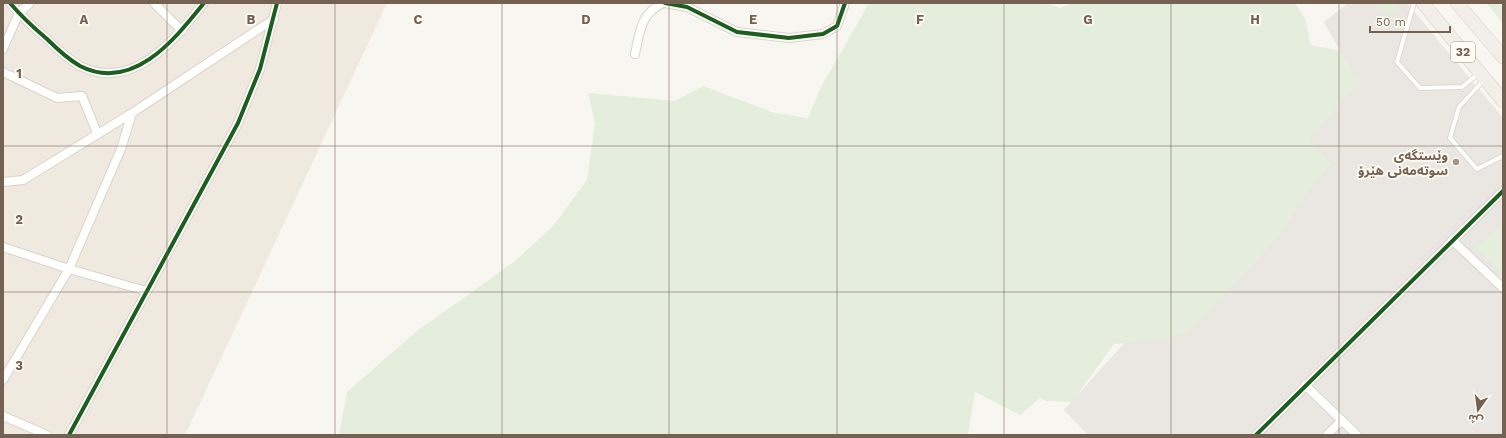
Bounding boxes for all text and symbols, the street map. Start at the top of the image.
scale bar [1370,8,1450,34]
text: A [80,12,89,27]
text: B [247,12,256,27]
text: C [414,12,423,27]
text: D [581,12,591,27]
text: E [749,12,757,27]
text: F [916,12,924,27]
text: G [1083,12,1093,27]
text: H [1250,12,1260,27]
text: 50 m [1376,15,1406,29]
road number: 32 [1451,42,1475,62]
text: 1 [16,66,22,81]
place label: وێستگەی سوتەمەنی هێرۆ [1358,148,1448,178]
marker: وێستگەی سوتەمەنی هێرۆ [1451,157,1461,167]
text: 2 [15,212,23,227]
text: 3 [15,358,23,373]
north arrow [1458,390,1498,430]
text: ش [1467,411,1485,427]

